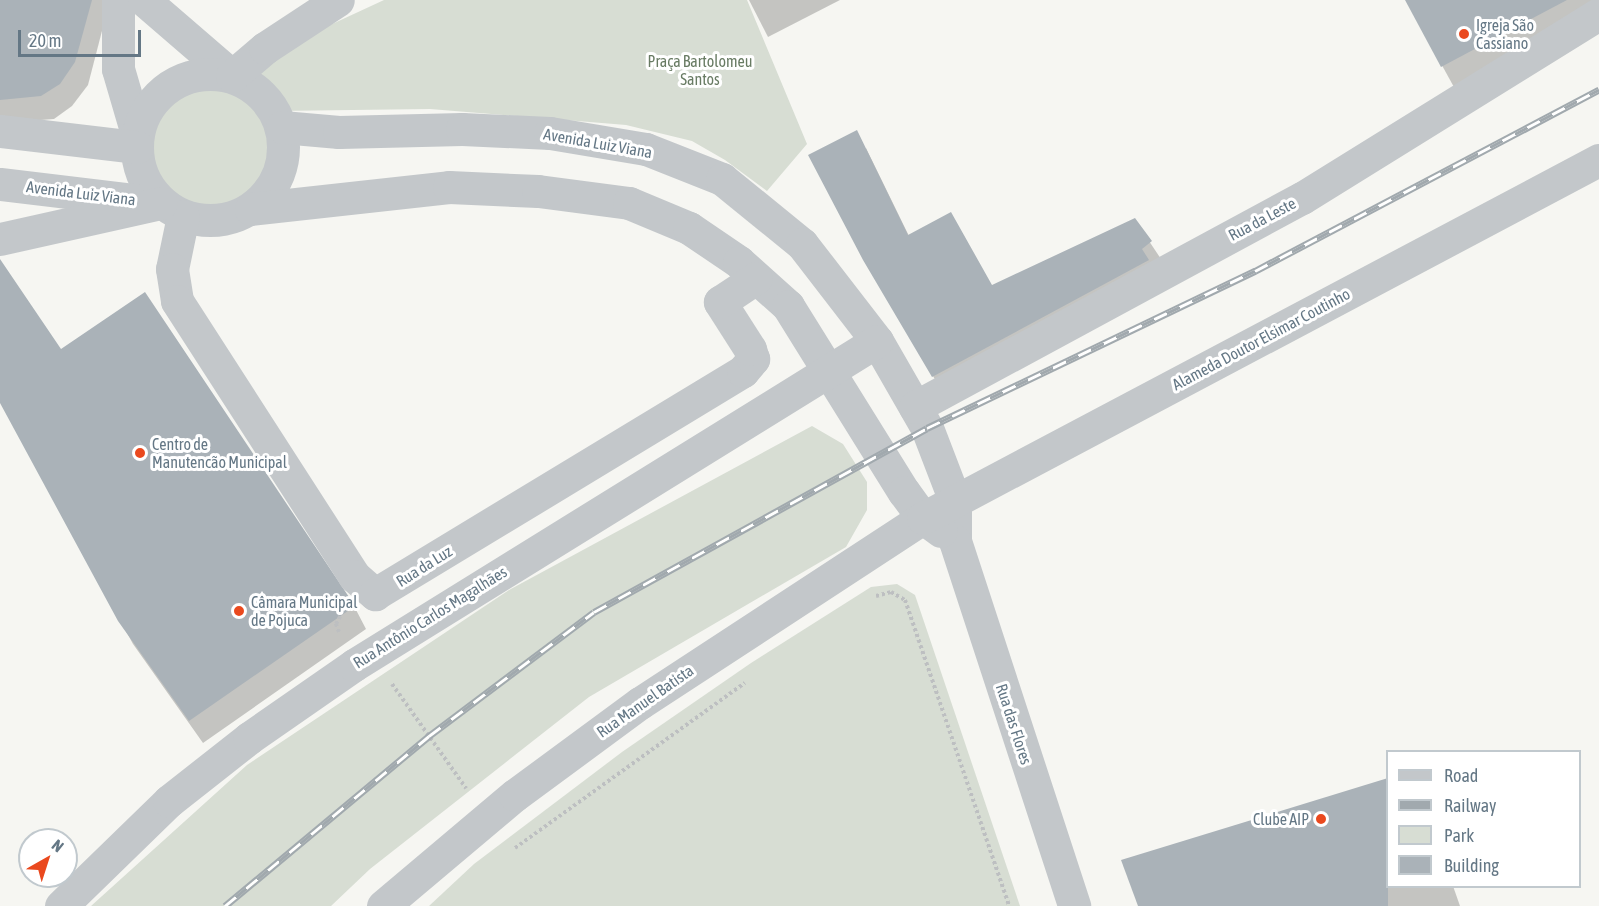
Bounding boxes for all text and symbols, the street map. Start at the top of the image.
place label: Igreja São Cassiano [1476,15,1534,53]
scale bar [21,18,144,56]
marker: Igreja São Cassiano [1457,27,1471,41]
text: 20 m [29,30,61,51]
park label: Praça Bartolomeu Santos [648,51,752,89]
street label: Avenida Luiz Viana [542,124,654,162]
street label: Avenida Luiz Viana [25,177,137,209]
street label: Rua da Leste [1225,193,1299,245]
street label: Alameda Doutor Elsimar Coutinho [1169,284,1353,394]
place label: Centro de Manutencão Municipal [152,434,287,472]
marker: Centro de Manutencão Municipal [133,446,147,460]
street label: Rua da Luz [393,541,455,591]
street label: Rua Antônio Carlos Magalhães [350,562,510,672]
place label: Câmara Municipal de Pojuca [251,592,357,630]
marker: Câmara Municipal de Pojuca [232,604,246,618]
street label: Rua Manuel Batista [593,661,697,741]
street label: Rua das Flores [992,681,1036,767]
legend [1386,750,1581,888]
text: Road [1444,765,1478,786]
text: Railway [1444,795,1496,816]
place label: Clube AIP [1253,809,1309,829]
marker: Clube AIP [1314,812,1328,826]
text: Park [1444,825,1474,846]
north arrow [18,828,78,888]
text: N [49,836,67,856]
text: Building [1444,855,1499,876]

